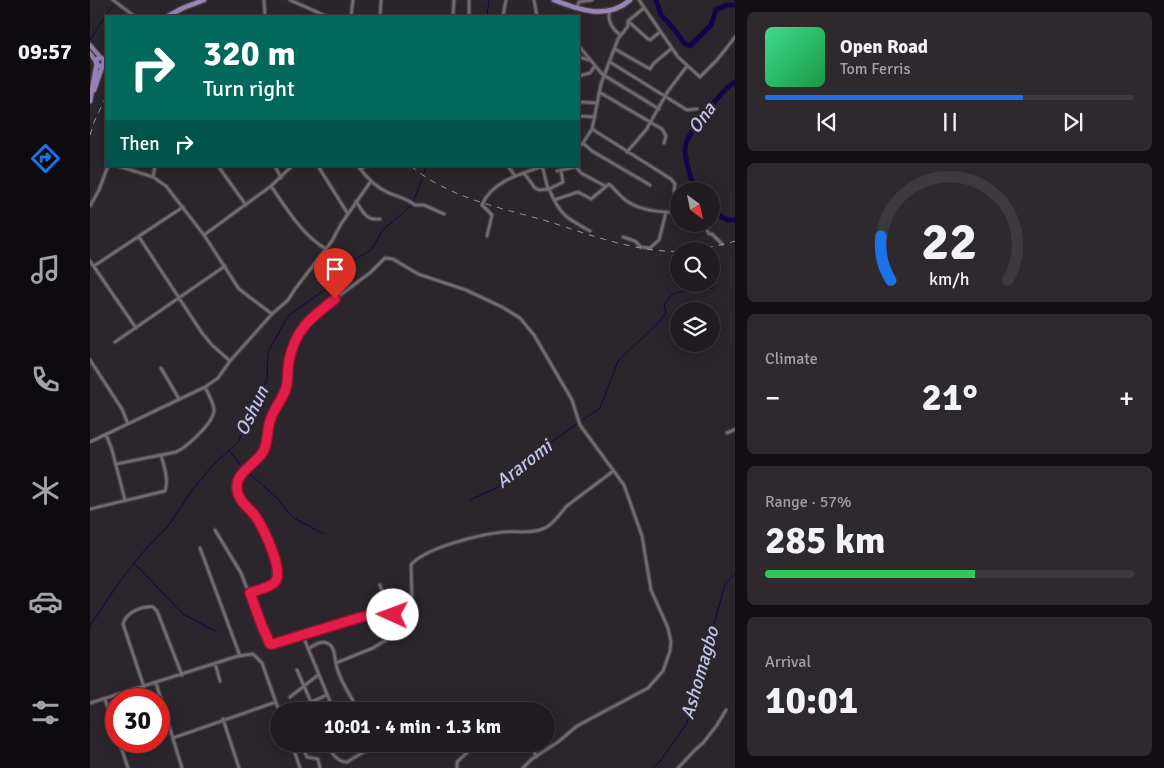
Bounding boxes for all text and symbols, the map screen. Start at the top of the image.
text: 320 m [203,32,296,75]
icon: right [120,35,185,100]
text: Open Road [840,35,928,59]
text: 09:57 [18,38,72,65]
text: Tom Ferris [840,59,910,79]
text: Turn right [203,75,295,102]
water label: Ona [683,97,722,138]
icon: previous [813,108,841,136]
icon: pause [936,108,964,136]
icon: next [1059,108,1087,136]
icon: right [170,130,198,158]
text: Then [120,132,160,156]
icon: directions [28,141,63,176]
north arrow [670,182,720,232]
map controls [670,182,720,352]
text: 22 [921,210,978,274]
button: search [670,242,720,292]
pin [314,248,356,299]
icon: music [28,252,63,287]
icon: arrive [321,255,349,283]
text: km/h [929,268,970,290]
button: layers [670,302,720,352]
text: Climate [765,349,818,369]
icon: phone [28,362,63,397]
text: 21° [921,374,978,421]
text: − [765,381,780,415]
text: + [1119,381,1134,415]
water label: Oshun [230,382,274,440]
water label: Araromi [491,433,558,493]
icon: climate [28,473,63,508]
text: Range · 57% [765,492,851,512]
text: 285 km [765,517,886,564]
icon: car [28,584,63,619]
position arrow [366,588,418,640]
water label: Ashomagbo [675,623,725,722]
text: Arrival [765,652,811,672]
text: 10:01 [765,677,858,724]
speed limit sign: 30 [105,688,170,753]
icon: filters [28,695,63,730]
text: 10:01 · 4 min · 1.3 km [324,715,501,739]

